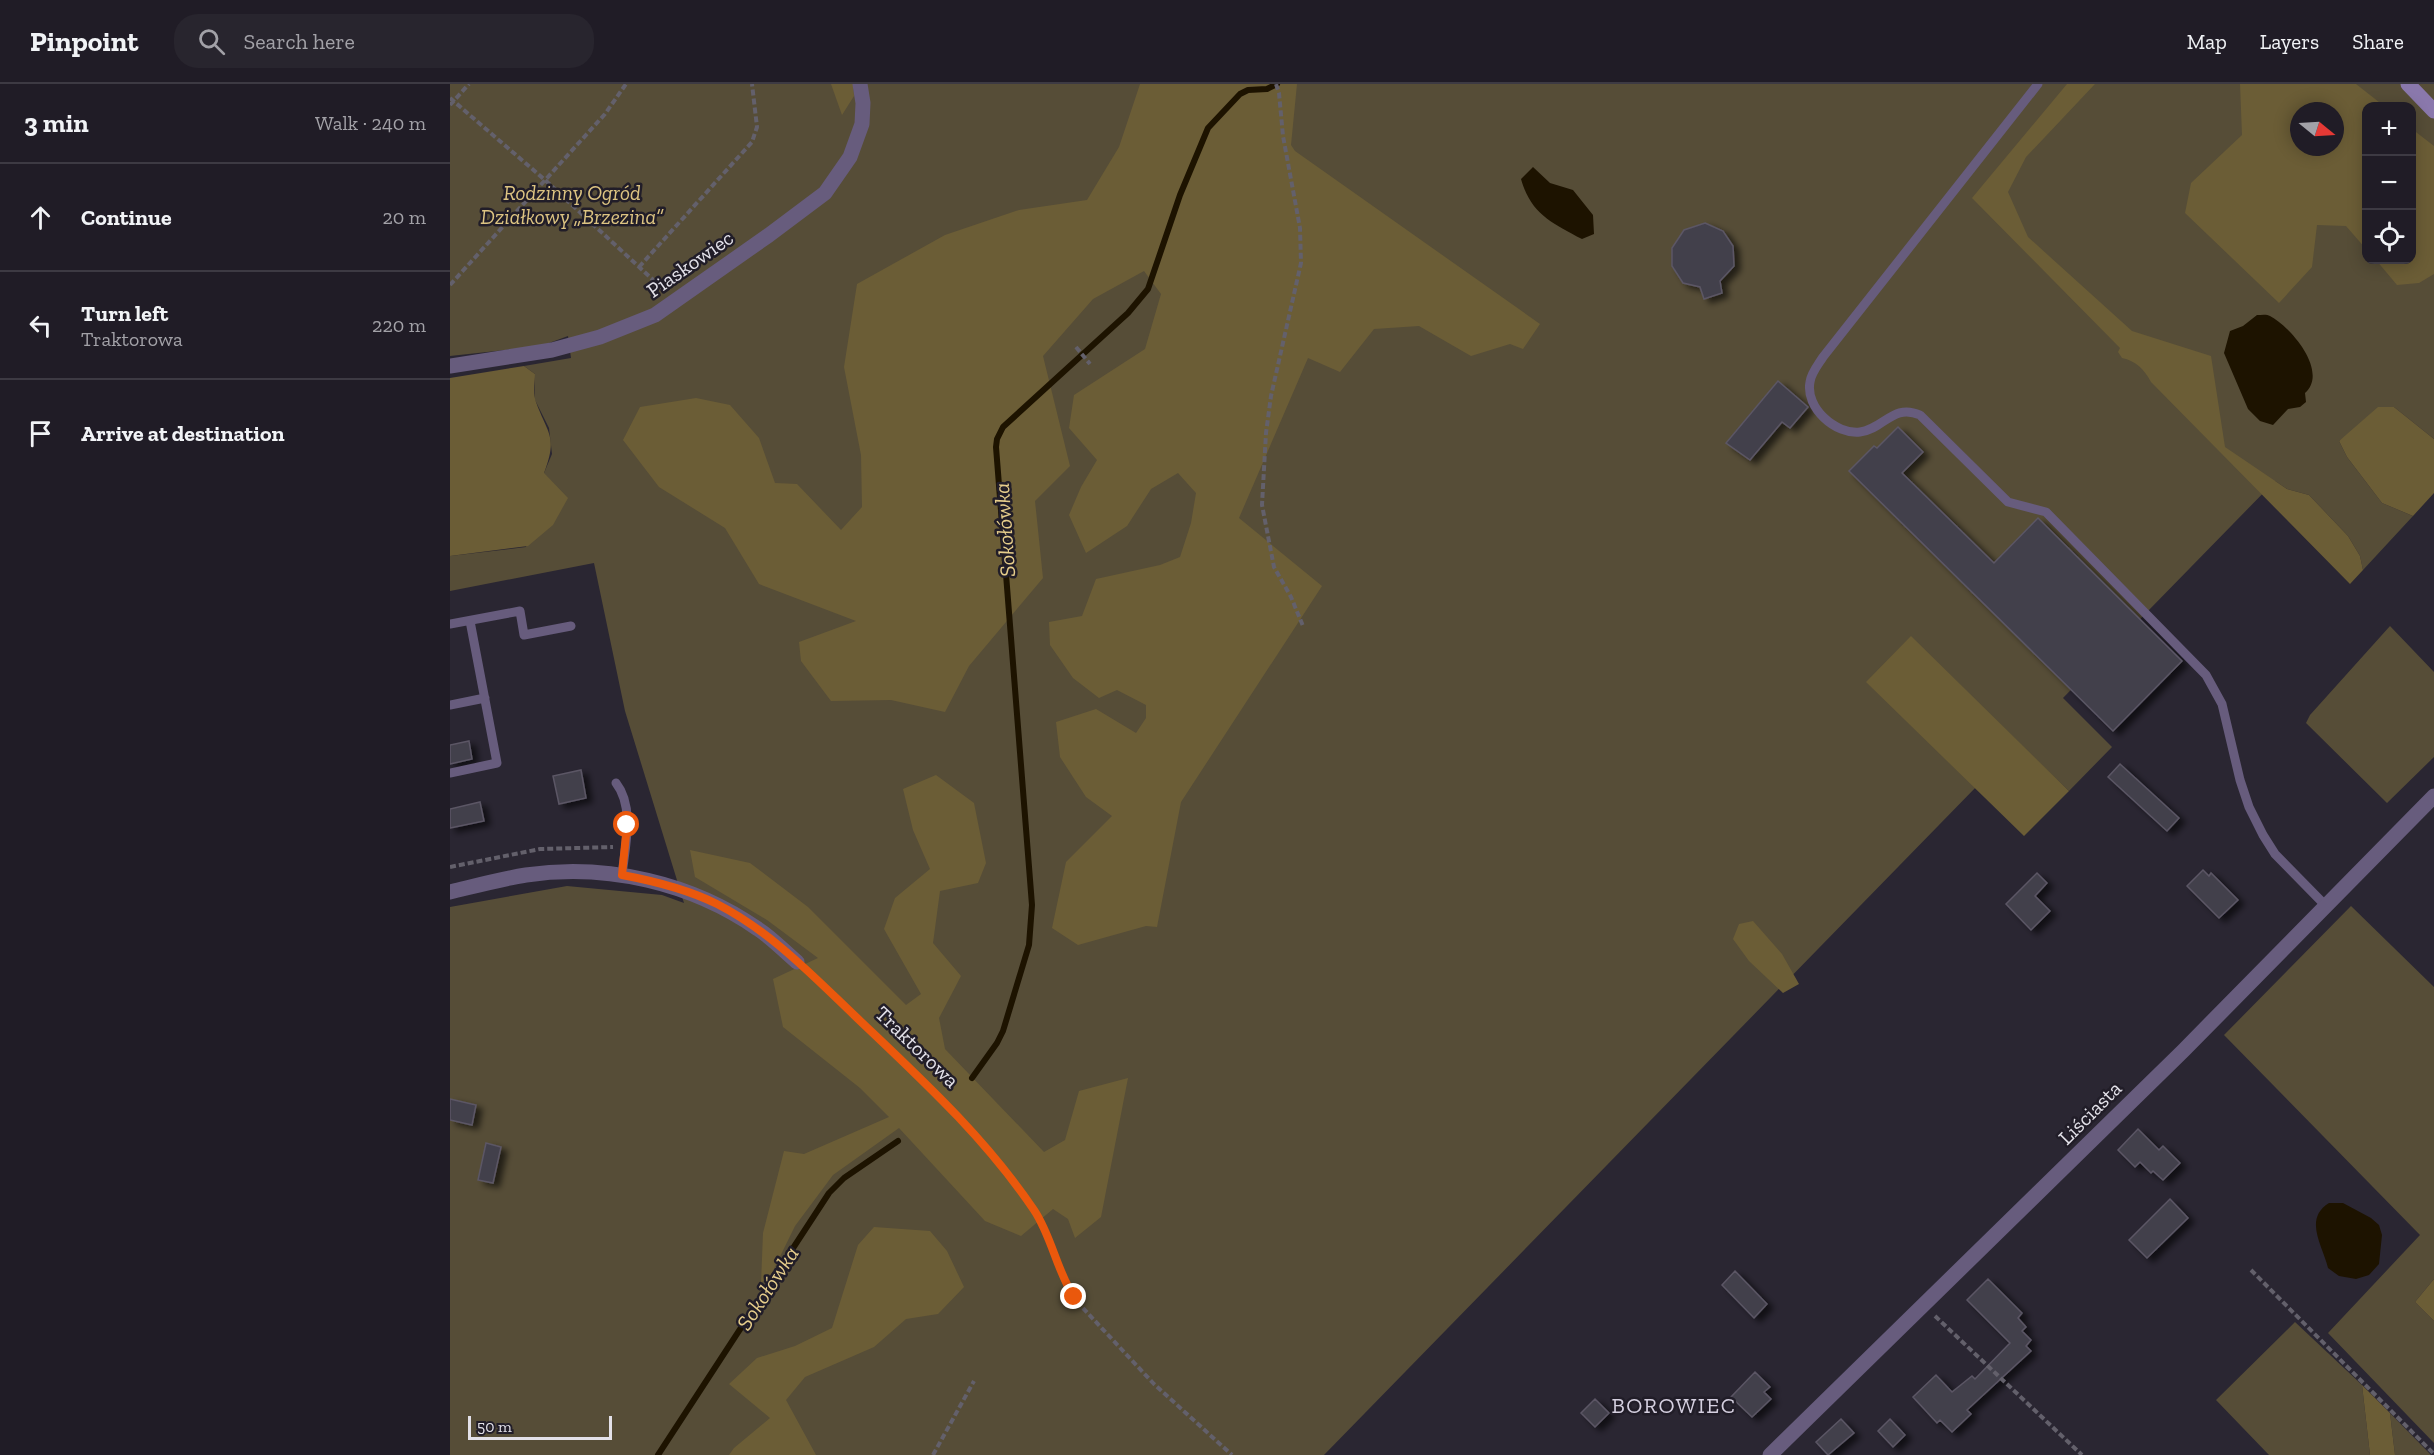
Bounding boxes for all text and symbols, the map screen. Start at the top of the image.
search box [174,14,594,68]
text: Pinpoint [30,25,138,58]
icon: search [195,25,228,58]
text: Search here [243,28,355,55]
text: Map [2187,29,2227,54]
text: Layers [2260,29,2319,54]
text: Share [2352,29,2404,54]
north arrow [2290,102,2344,156]
map controls [2362,102,2416,264]
button: + [2362,102,2416,156]
text: 3 min [24,107,89,139]
text: Walk · 240 m [315,111,426,135]
button: − [2362,156,2416,210]
park label: Rodzinny Ogród Działkowy „Brzezina” [481,180,664,229]
icon: ahead [24,201,57,234]
text: Continue [81,204,172,231]
text: 20 m [382,205,426,229]
button: locate [2362,210,2416,264]
street label: Piaskowiec [642,225,738,302]
text: Turn left [81,300,168,327]
icon: left [24,309,57,342]
text: 220 m [372,313,426,337]
text: Traktorowa [81,327,183,351]
icon: arrive [24,417,57,450]
text: Arrive at destination [81,420,284,447]
water label: Sokołówka [988,482,1021,578]
route start [613,811,639,837]
street label: Traktorowa [870,1001,964,1093]
street label: Liściasta [2053,1076,2127,1150]
water label: Sokołówka [730,1241,804,1335]
route end [1060,1283,1086,1309]
district label: BOROWIEC [1612,1392,1736,1419]
scale bar [468,1413,612,1440]
text: 50 m [477,1417,512,1436]

